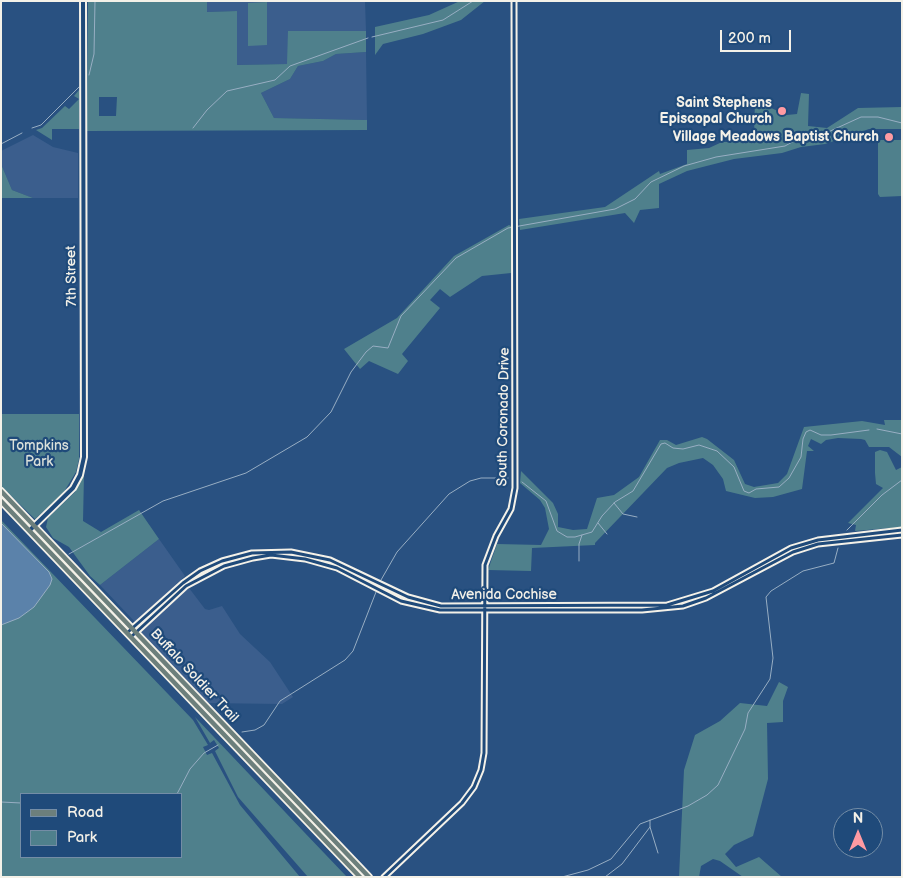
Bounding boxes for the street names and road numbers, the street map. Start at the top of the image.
street label: 7th Street [63,245,81,307]
street label: South Coronado Drive [494,347,514,487]
street label: Avenida Cochise [451,587,557,603]
street label: Buffalo Soldier Trail [146,626,242,726]

